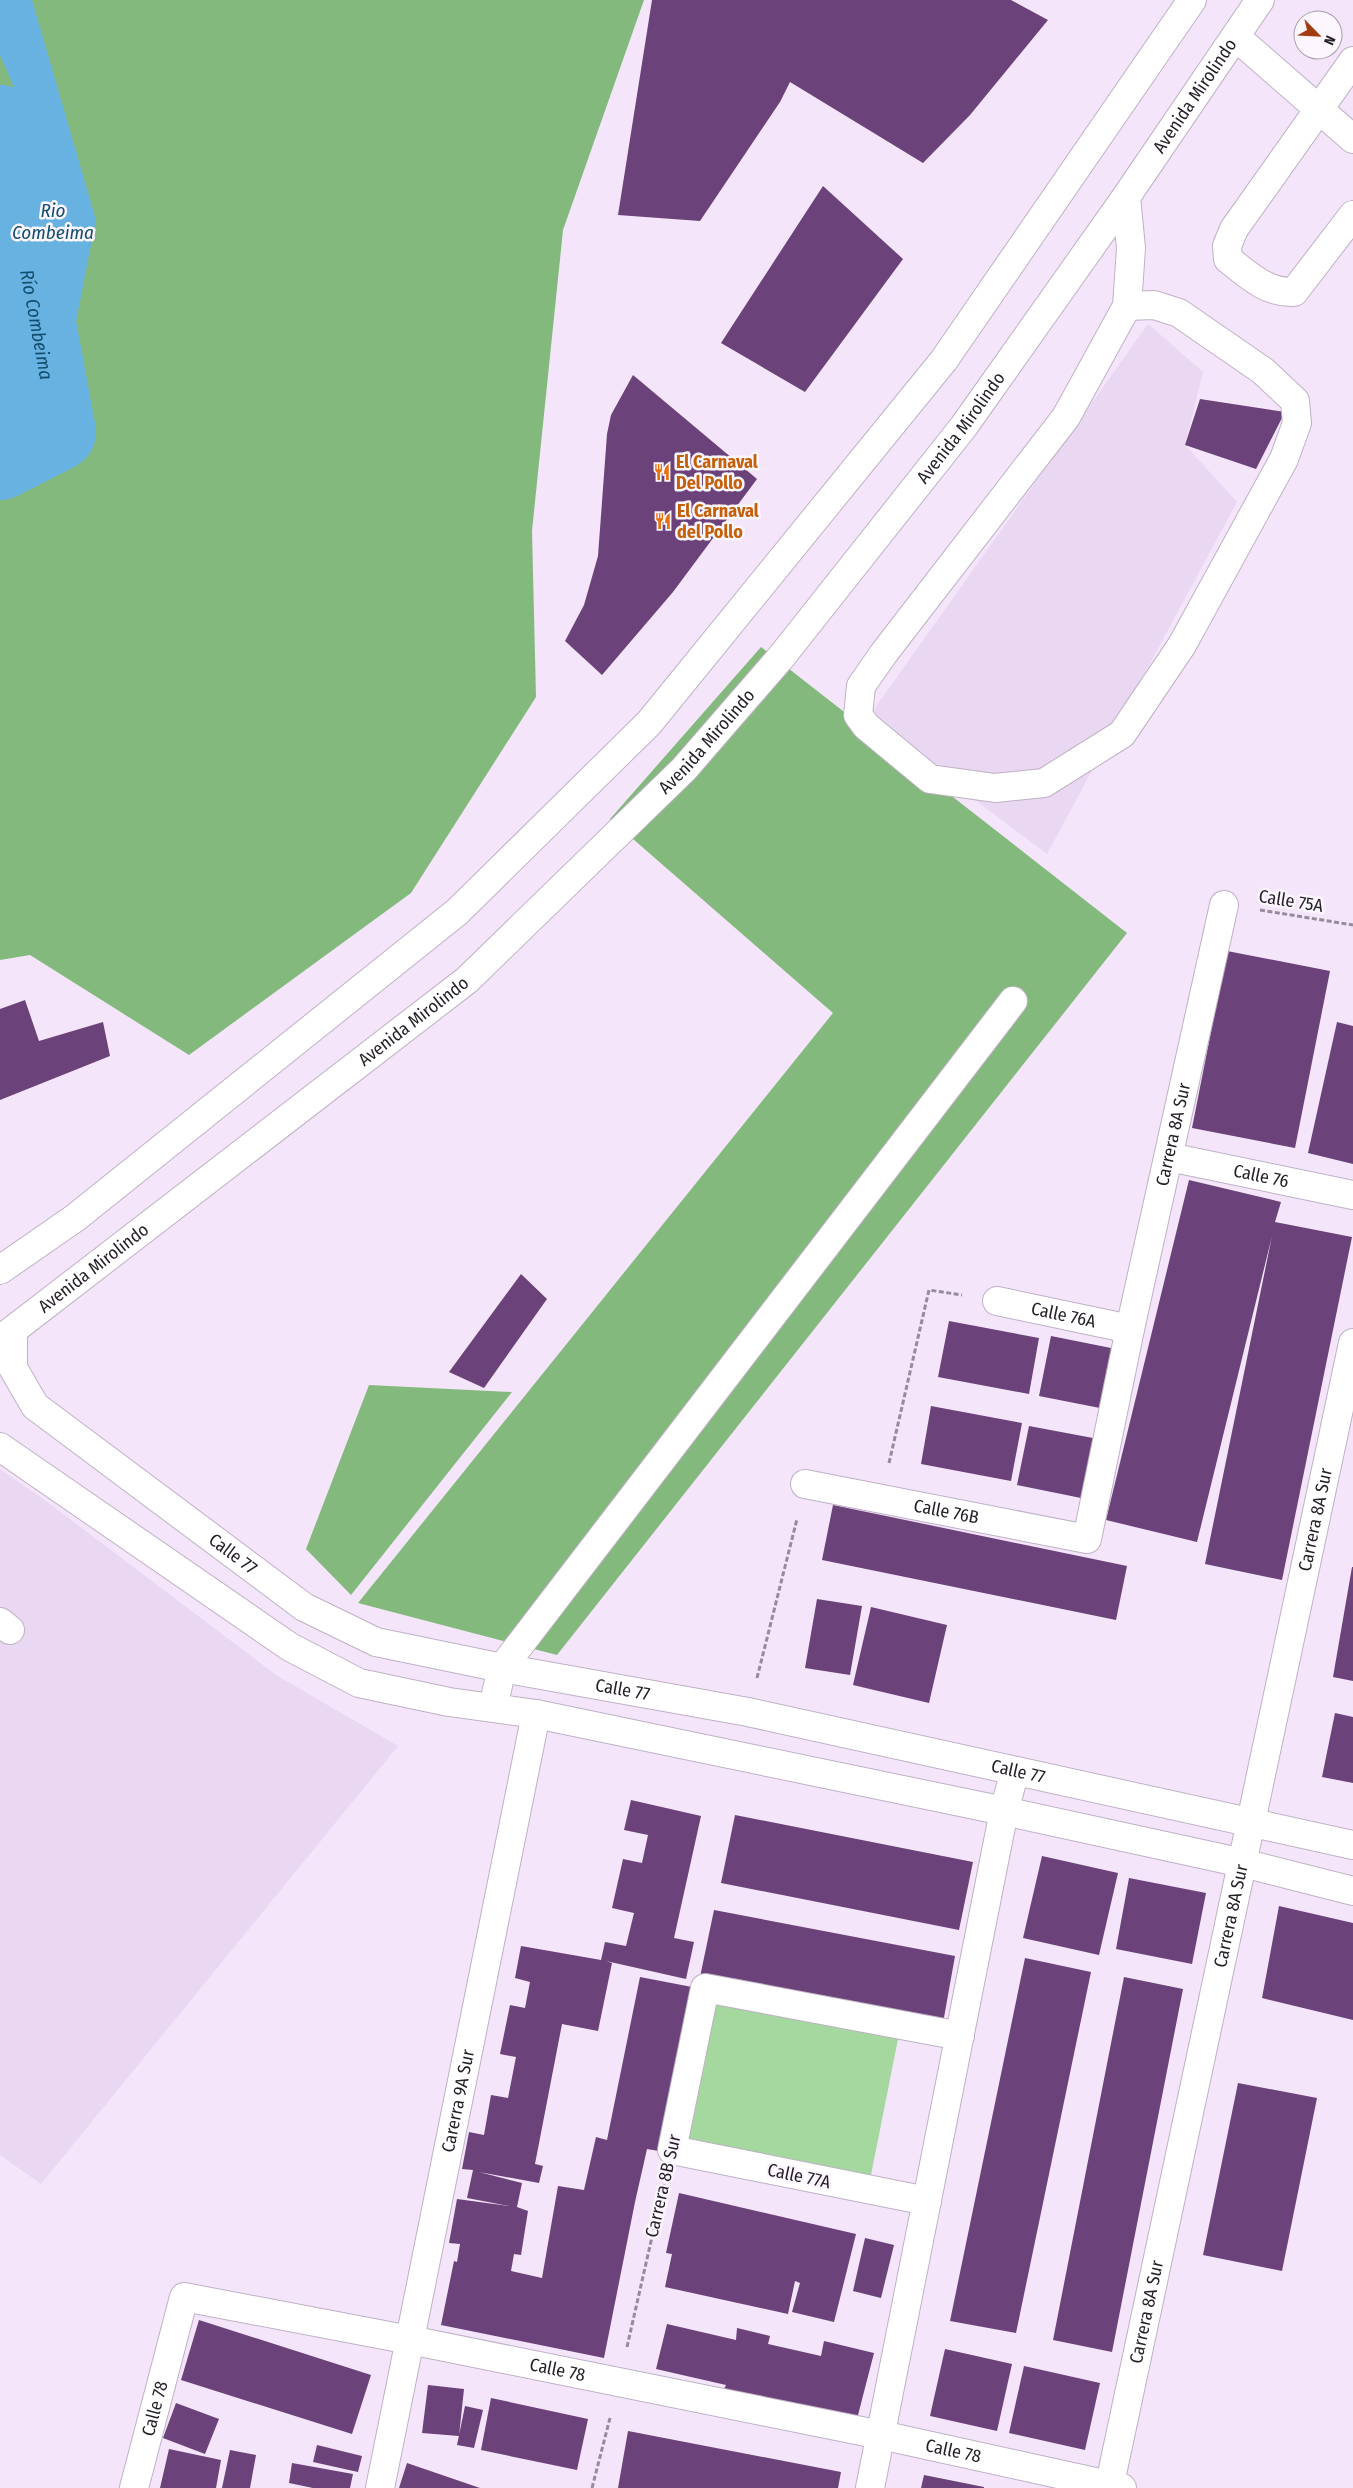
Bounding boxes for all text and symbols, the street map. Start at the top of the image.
north arrow [1293,10,1343,60]
text: N [1320,33,1339,47]
street label: Avenida Mirolindo [1148,34,1241,157]
water label: Rio Combeima [12,199,94,244]
water label: Río Combeima [16,268,59,381]
street label: Avenida Mirolindo [912,368,1010,488]
place label: El Carnaval Del Pollo [676,451,758,494]
restaurant icon: El Carnaval Del Pollo [652,462,672,482]
place label: El Carnaval del Pollo [677,500,759,543]
restaurant icon: El Carnaval del Pollo [653,511,673,531]
street label: Avenida Mirolindo [654,684,759,799]
street label: Calle 75A [1257,885,1325,917]
street label: Avenida Mirolindo [354,972,473,1071]
street label: Carrera 8A Sur [1151,1080,1195,1188]
street label: Calle 76 [1231,1160,1291,1192]
street label: Avenida Mirolindo [34,1218,153,1317]
street label: Calle 76A [1029,1297,1098,1333]
street label: Carrera 8A Sur [1294,1465,1337,1573]
street label: Calle 76B [912,1494,981,1529]
street label: Calle 77 [204,1529,261,1579]
street label: Calle 77 [594,1674,652,1705]
street label: Calle 77 [989,1755,1047,1788]
street label: Carrera 8A Sur [1209,1862,1253,1969]
street label: Carerra 9A Sur [437,2047,479,2154]
street label: Carrera 8B Sur [640,2132,686,2240]
street label: Calle 77A [766,2159,833,2193]
street label: Carrera 8A Sur [1125,2258,1168,2366]
street label: Calle 78 [528,2353,587,2386]
street label: Calle 78 [137,2379,173,2439]
street label: Calle 78 [924,2434,983,2468]

